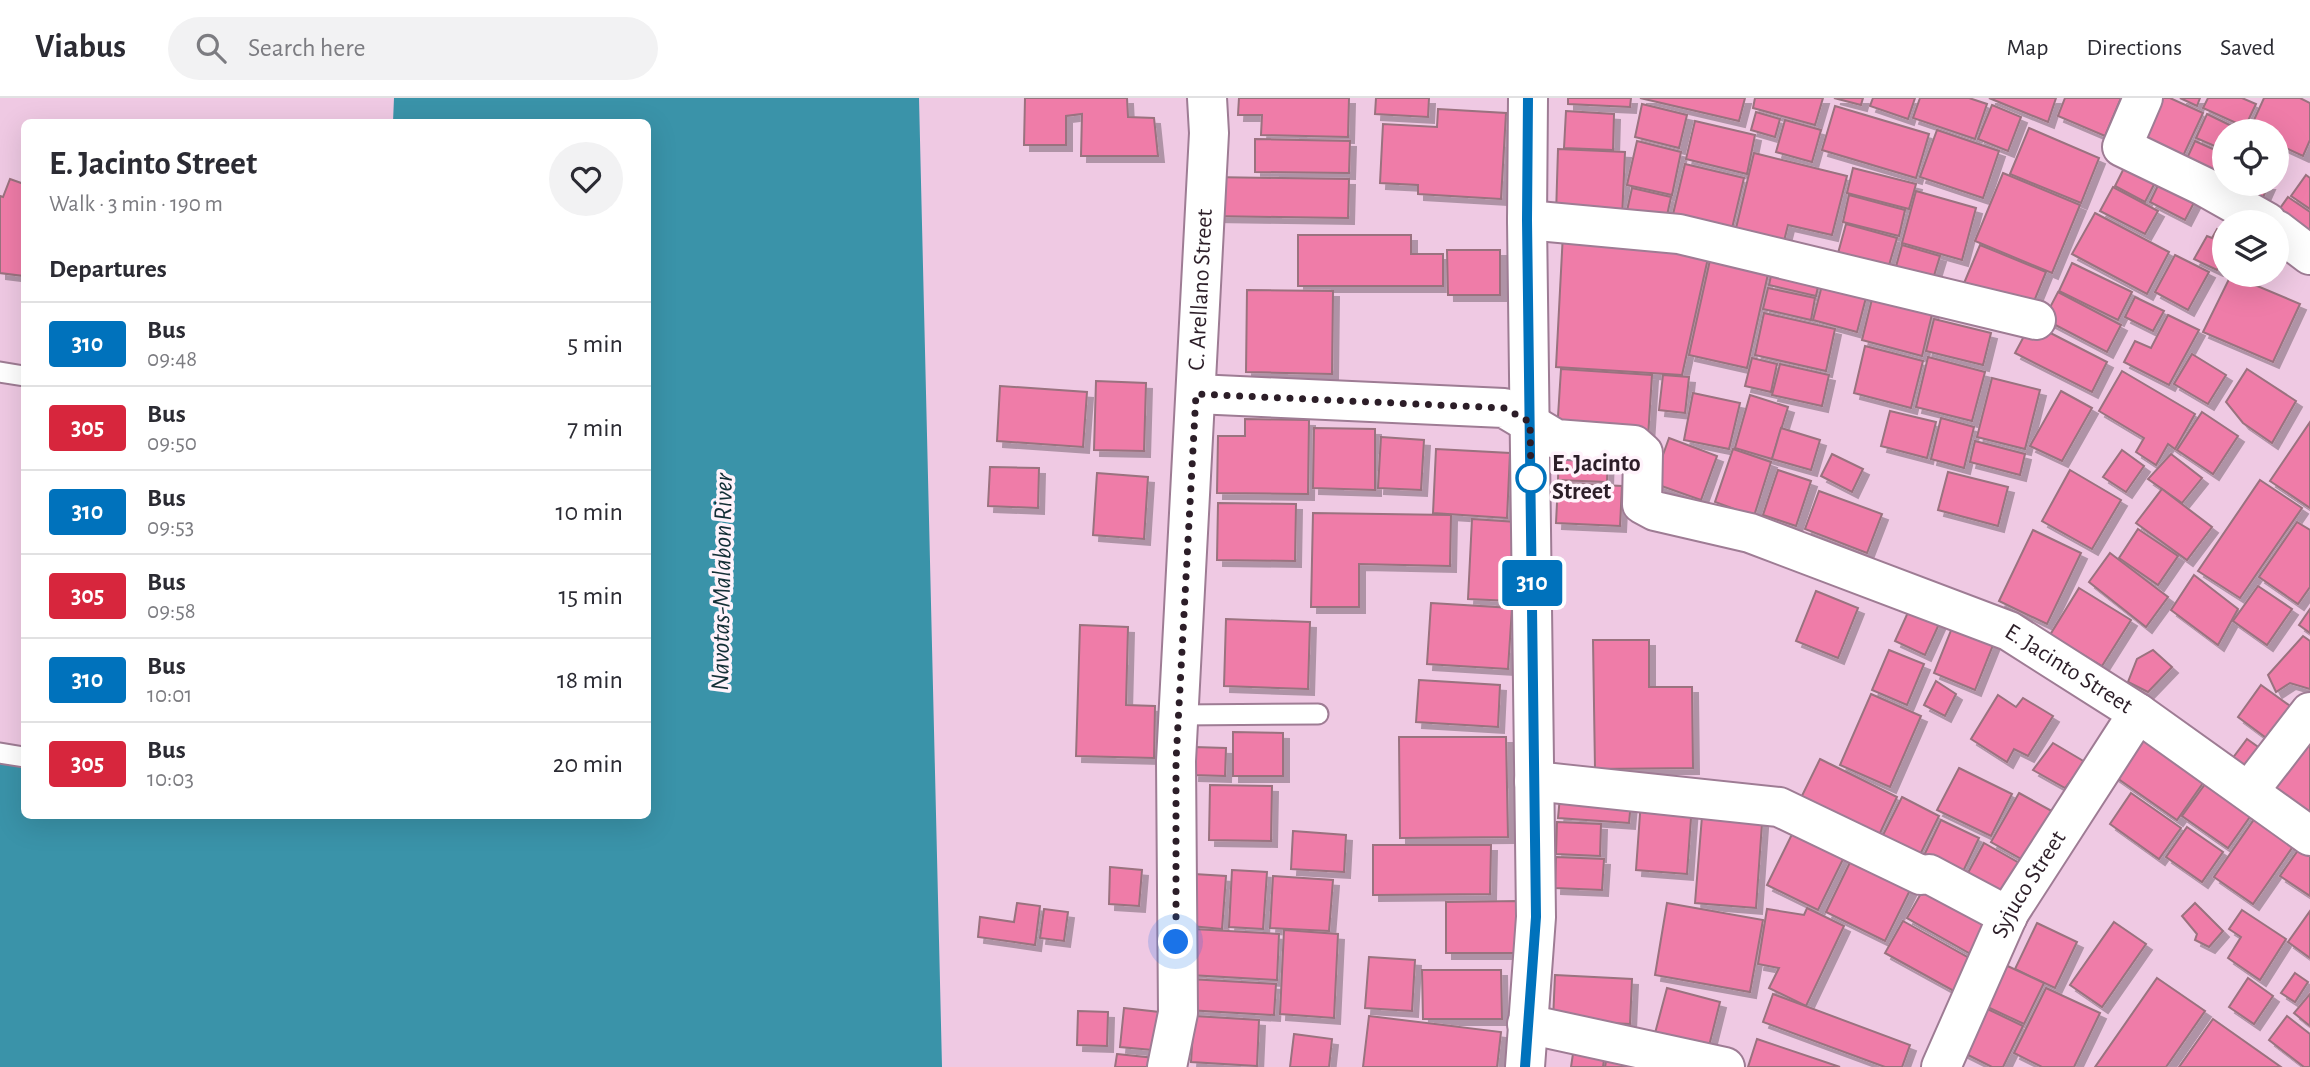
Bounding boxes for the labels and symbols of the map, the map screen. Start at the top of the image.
street label: C. Arellano Street [1185,208,1217,371]
place label: E. Jacinto Street [1552,452,1641,504]
marker: E. Jacinto Street [1516,463,1546,493]
water label: Navotas-Malabon River [707,471,737,691]
line badge: 310 [1492,560,1572,606]
street label: E. Jacinto Street [2001,620,2137,718]
street label: Syjuco Street [1988,826,2071,942]
your location [1158,924,1193,959]

